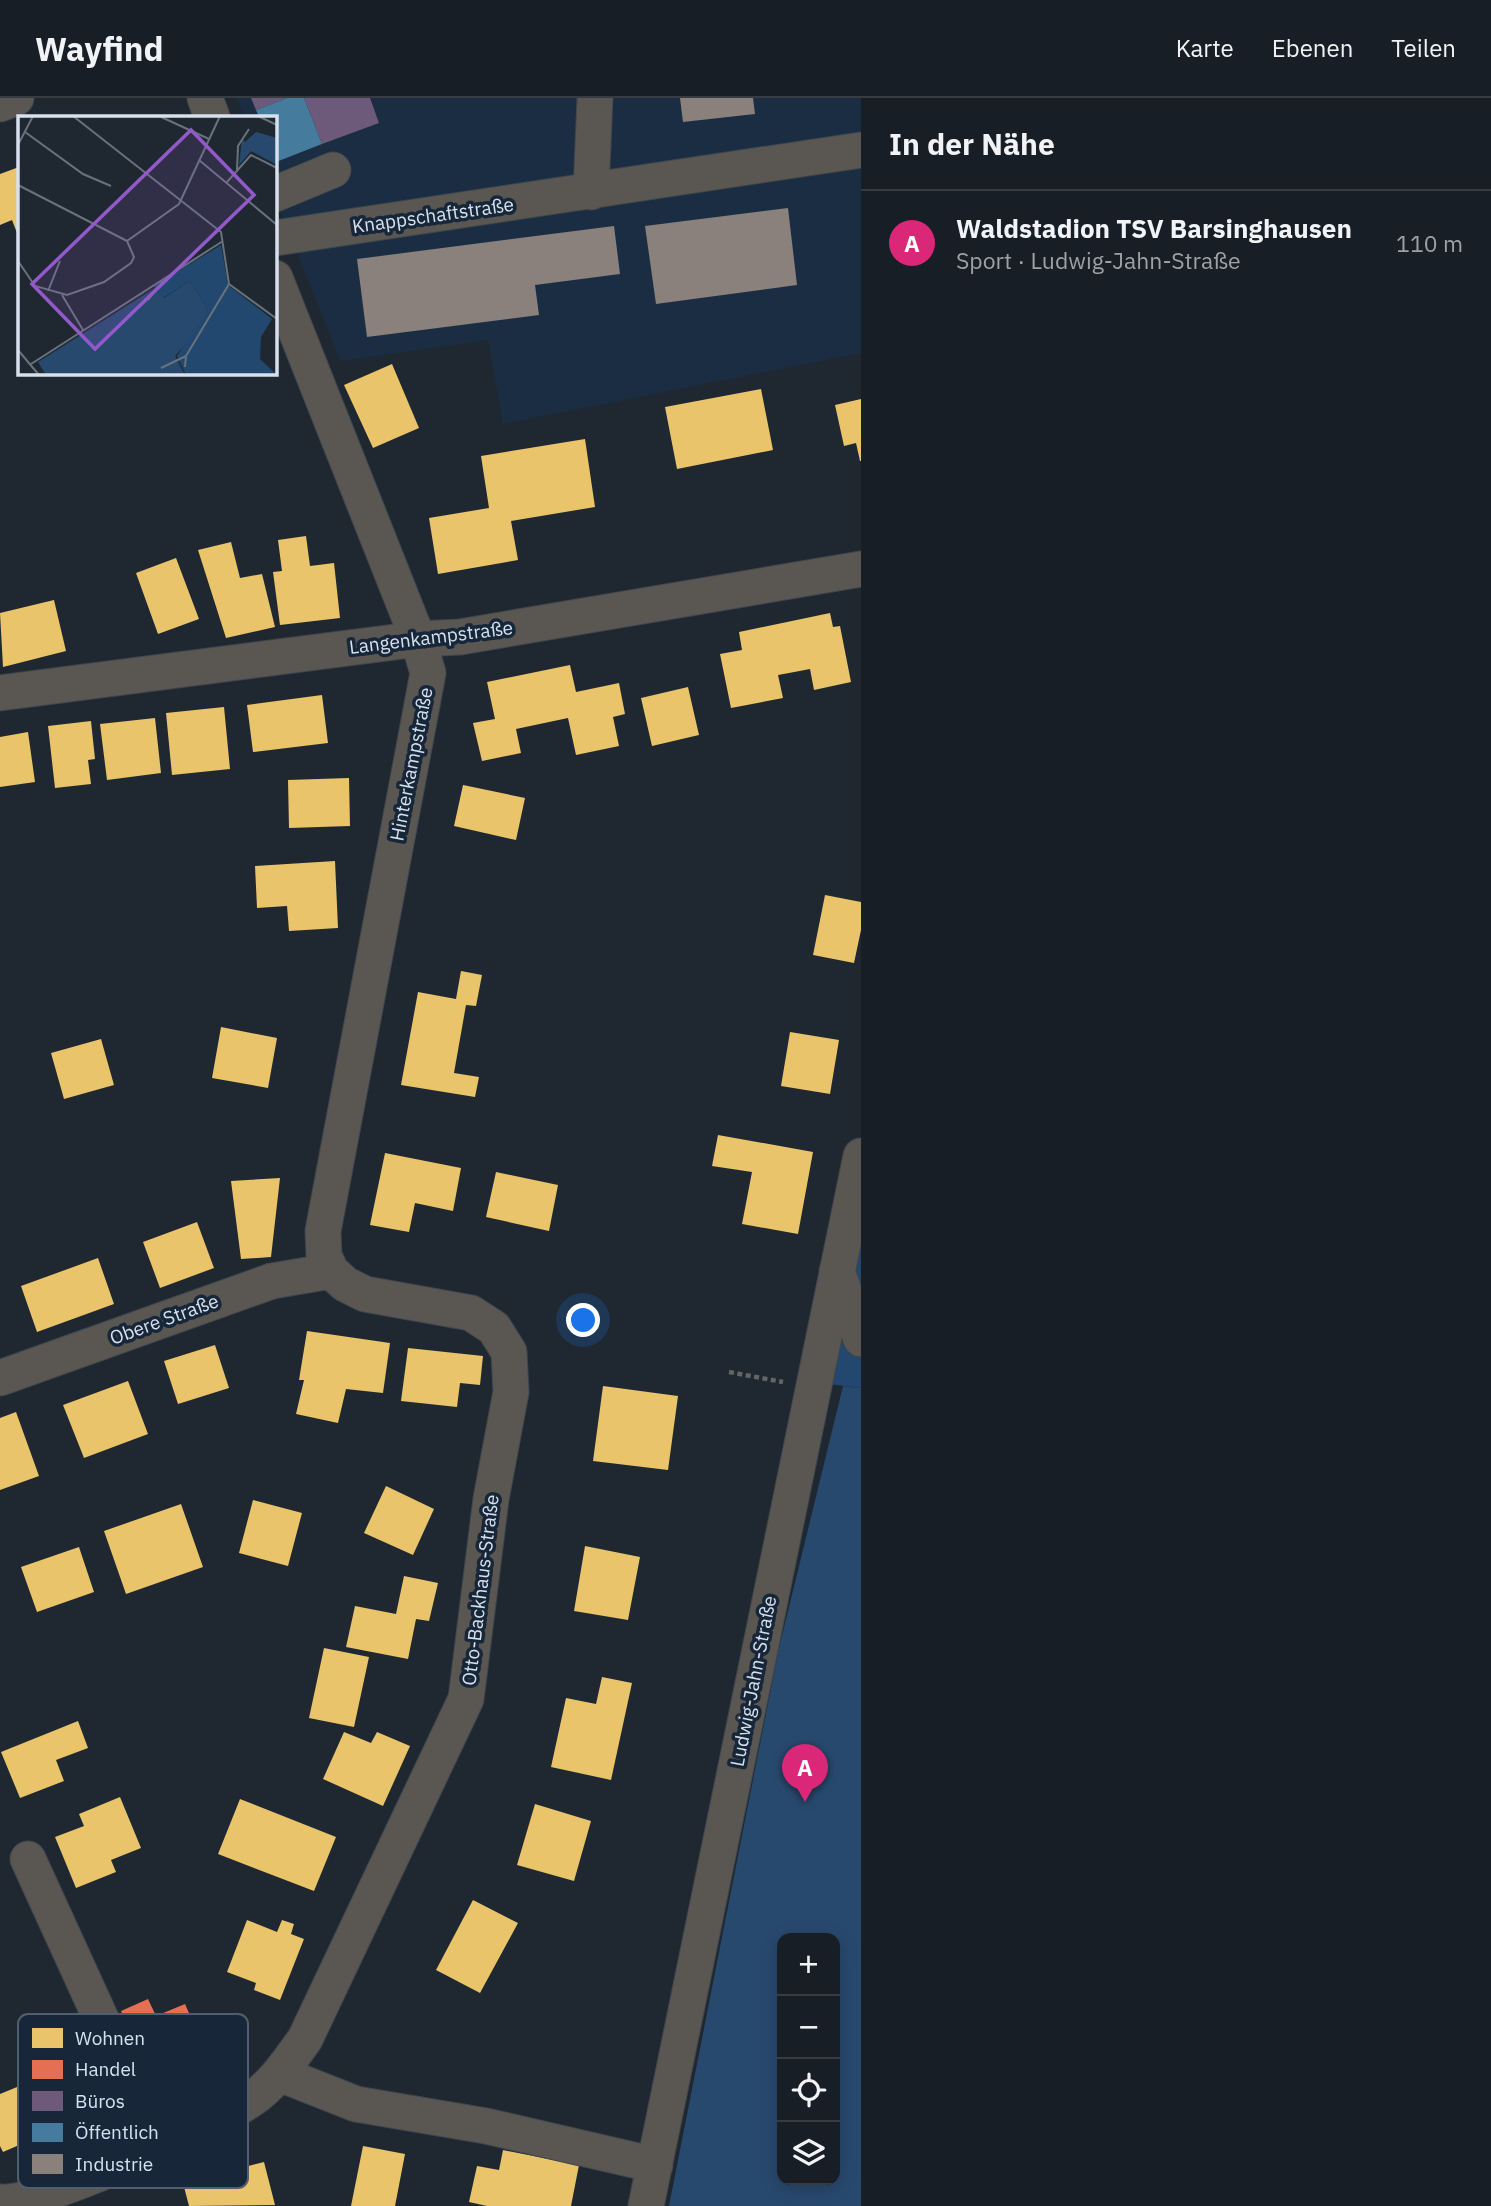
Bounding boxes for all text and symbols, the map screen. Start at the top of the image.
text: Wayfind [35,27,164,70]
text: Karte [1176,32,1234,64]
text: Ebenen [1272,32,1353,64]
text: Teilen [1391,32,1456,64]
inset map [18,116,276,374]
text: In der Nähe [889,124,1055,163]
street label: Knappschaftstraße [351,192,515,238]
text: Waldstadion TSV Barsinghausen [956,211,1352,245]
text: A [904,228,920,258]
text: 110 m [1396,228,1463,258]
text: Sport · Ludwig-Jahn-Straße [956,245,1241,275]
street label: Langenkampstraße [348,615,514,659]
street label: Hinterkampstraße [384,685,438,843]
street label: Obere Straße [106,1288,222,1350]
your location [566,1303,600,1337]
street label: Otto-Backhaus-Straße [456,1493,504,1687]
street label: Ludwig-Jahn-Straße [725,1594,781,1768]
pin: A [782,1744,828,1802]
map controls [777,1933,840,2185]
button: + [777,1933,840,1996]
button: − [777,1996,840,2059]
legend [18,2014,248,2188]
text: Wohnen [75,2026,145,2050]
text: Handel [75,2057,136,2081]
button: locate [777,2059,840,2122]
text: Büros [75,2089,125,2113]
text: Öffentlich [75,2120,159,2144]
button: layers [777,2122,840,2185]
text: Industrie [75,2152,153,2176]

